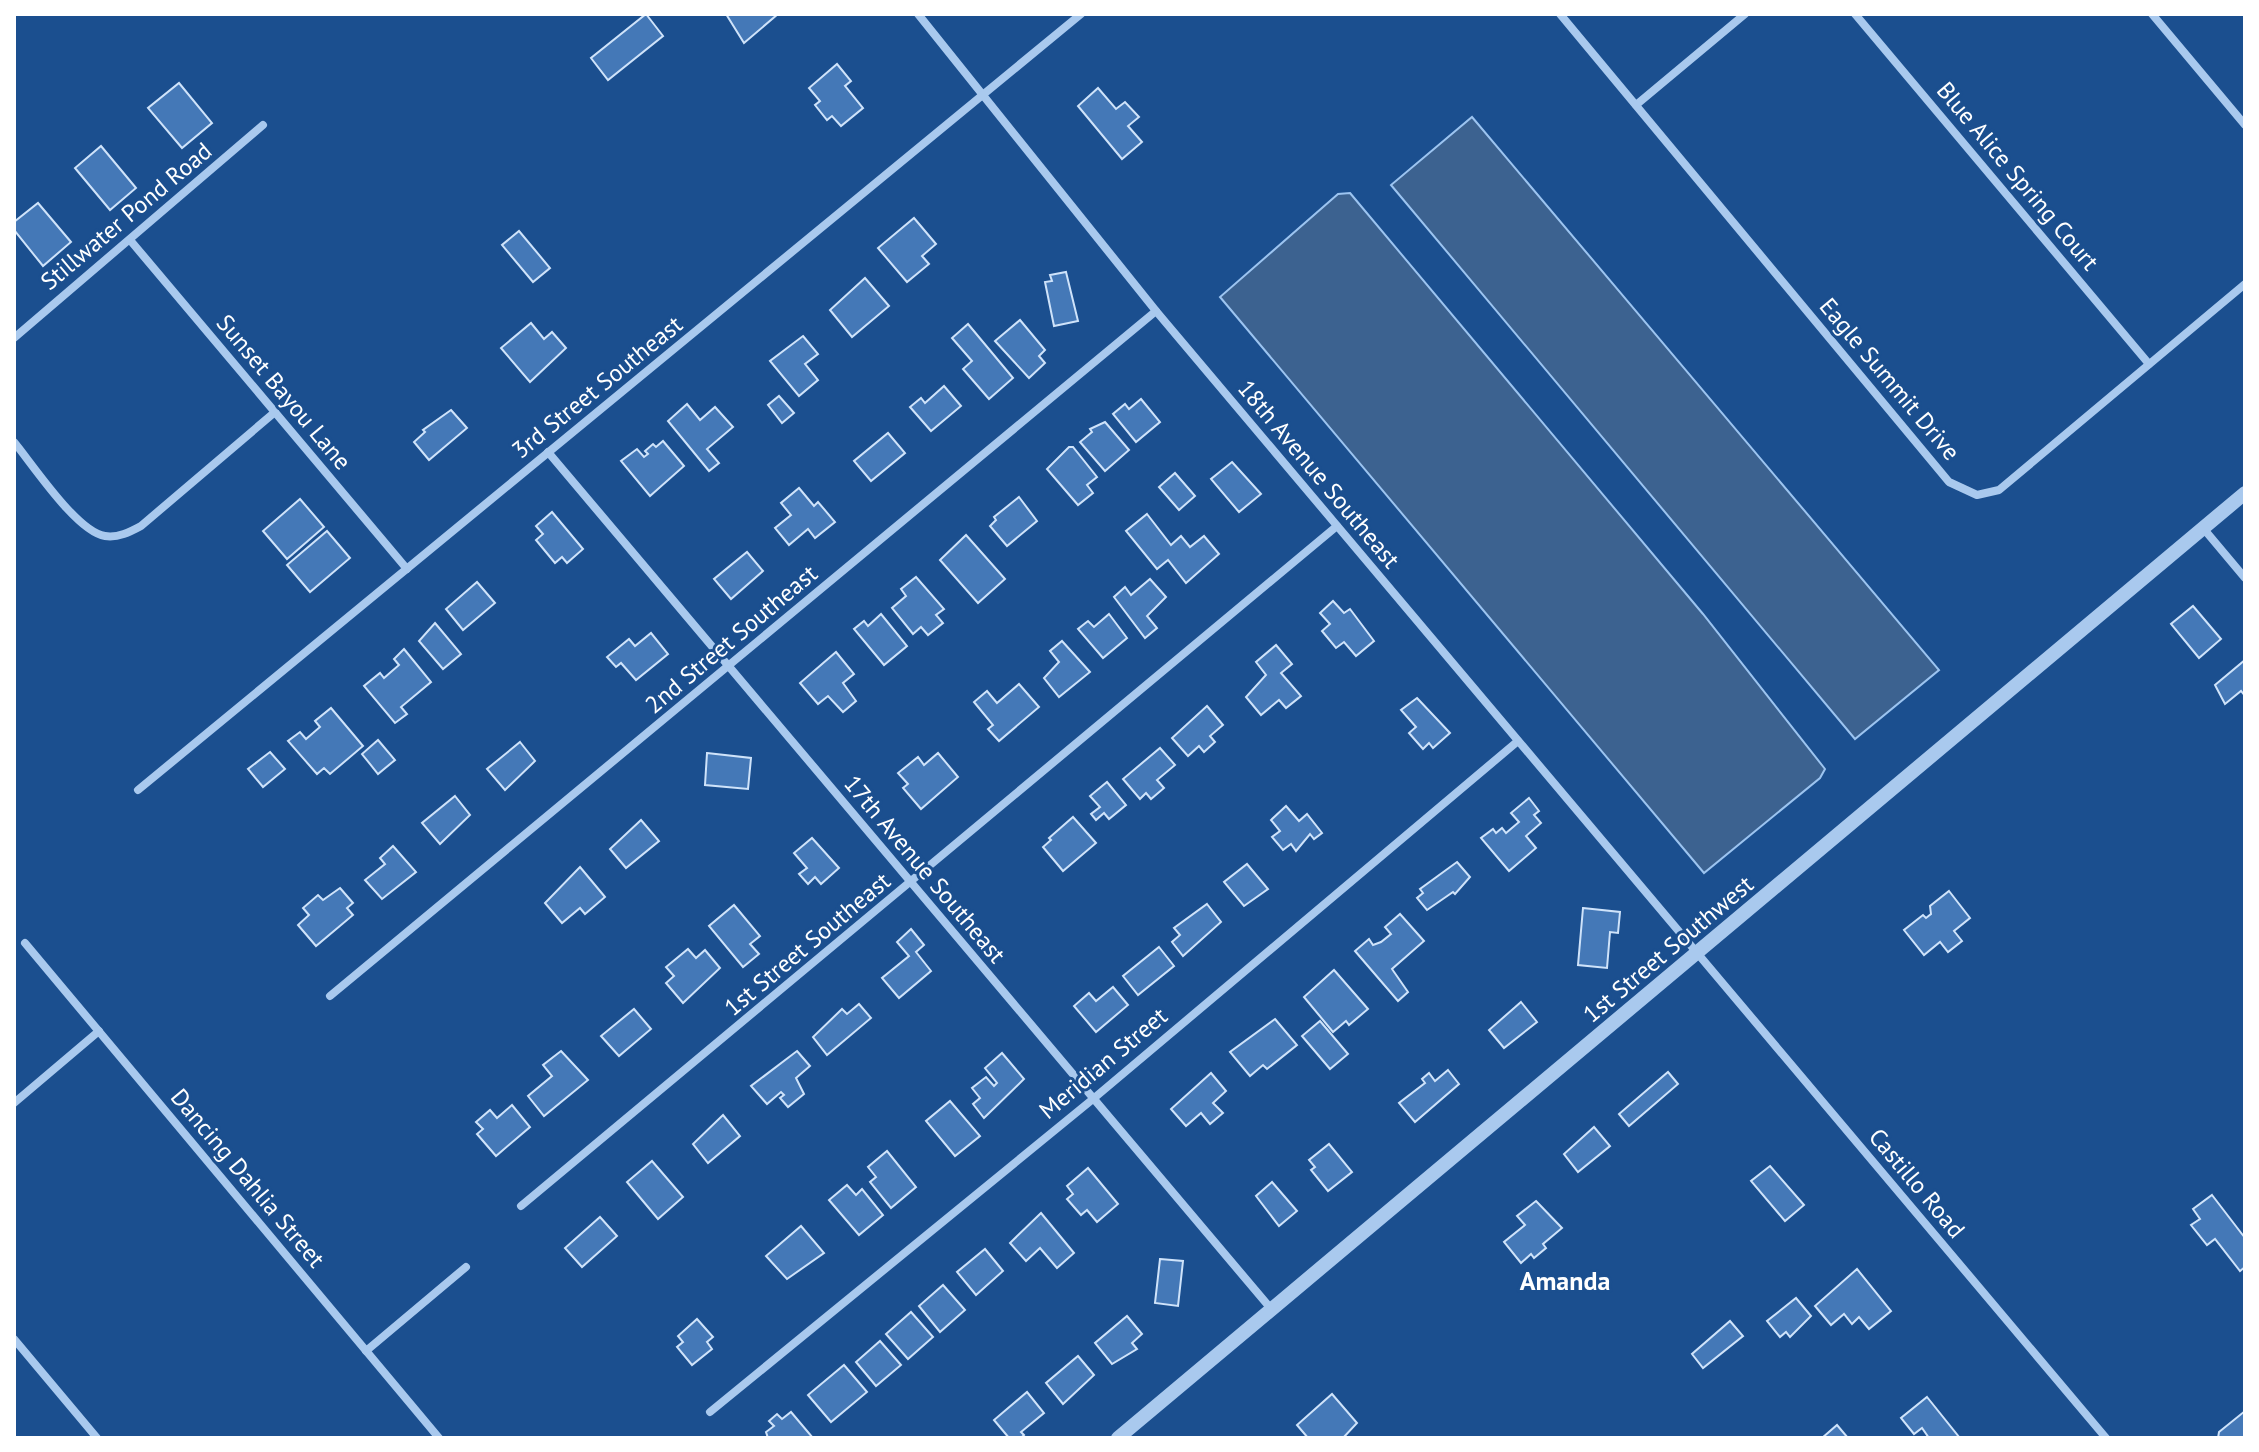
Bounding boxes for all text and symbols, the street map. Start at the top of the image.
street label: Blue Alice Spring Court [1930,75,2106,277]
street label: Stillwater Pond Road [34,135,218,297]
street label: Eagle Summit Drive [1813,291,1967,467]
street label: Sunset Bayou Lane [210,308,358,476]
street label: 3rd Street Southeast [505,309,689,465]
street label: 18th Avenue Southeast [1231,373,1407,575]
street label: 2nd Street Southeast [639,558,823,720]
street label: 17th Avenue Southeast [837,769,1013,969]
street label: 1st Street Southeast [718,865,896,1023]
street label: 1st Street Southwest [1576,869,1760,1029]
street label: Meridian Street [1033,1000,1173,1126]
street label: Dancing Dahlia Street [164,1082,332,1274]
street label: Castillo Road [1862,1122,1972,1244]
district label: Amanda [1520,1264,1610,1297]

